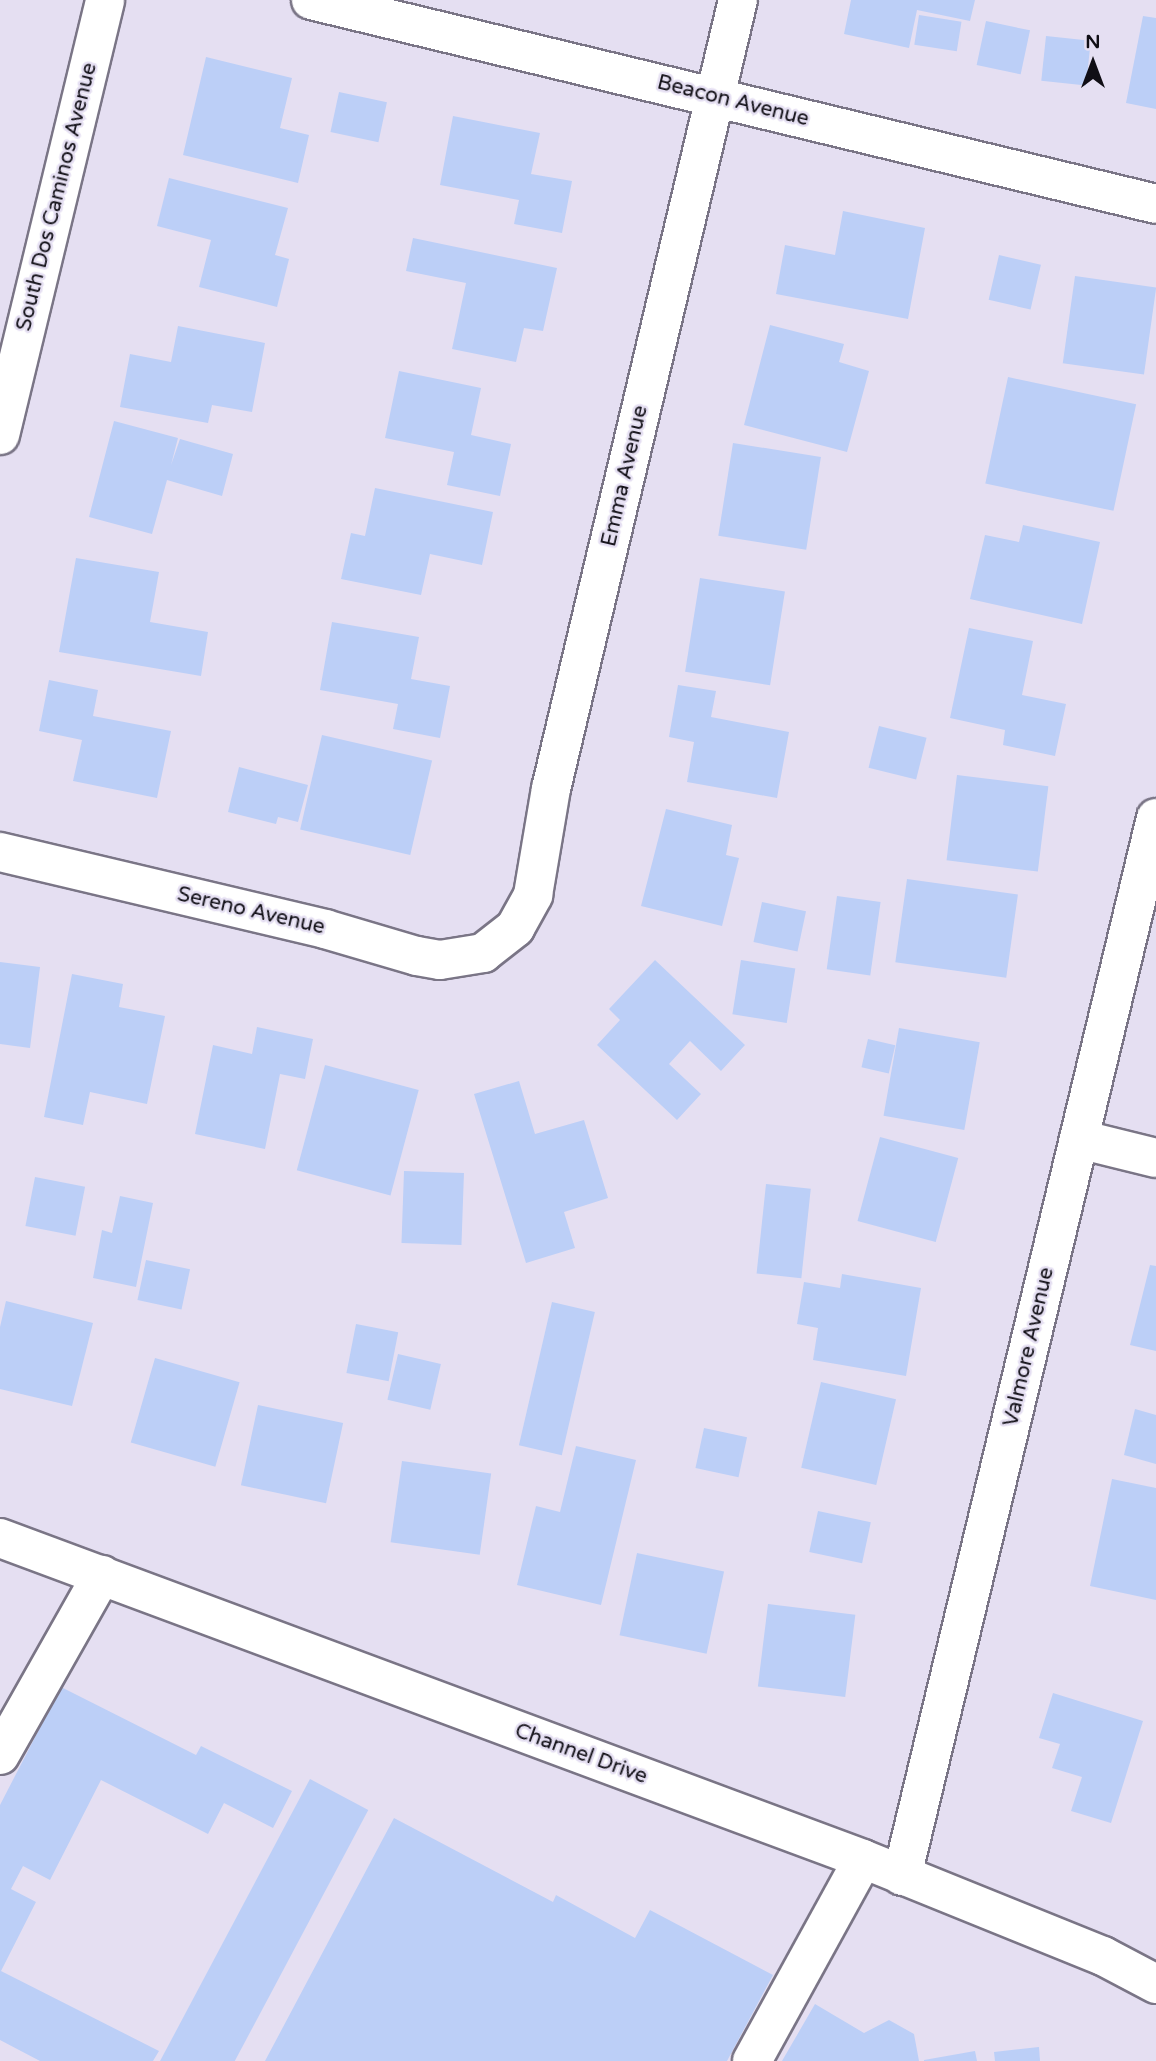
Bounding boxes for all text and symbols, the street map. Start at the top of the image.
north arrow [1058,28,1128,98]
text: N [1085,31,1101,53]
street label: South Dos Caminos Avenue [11,60,103,334]
street label: Beacon Avenue [655,70,811,132]
street label: Emma Avenue [597,403,653,549]
street label: Sereno Avenue [175,882,327,940]
street label: Valmore Avenue [998,1265,1060,1429]
street label: Channel Drive [511,1718,651,1790]

